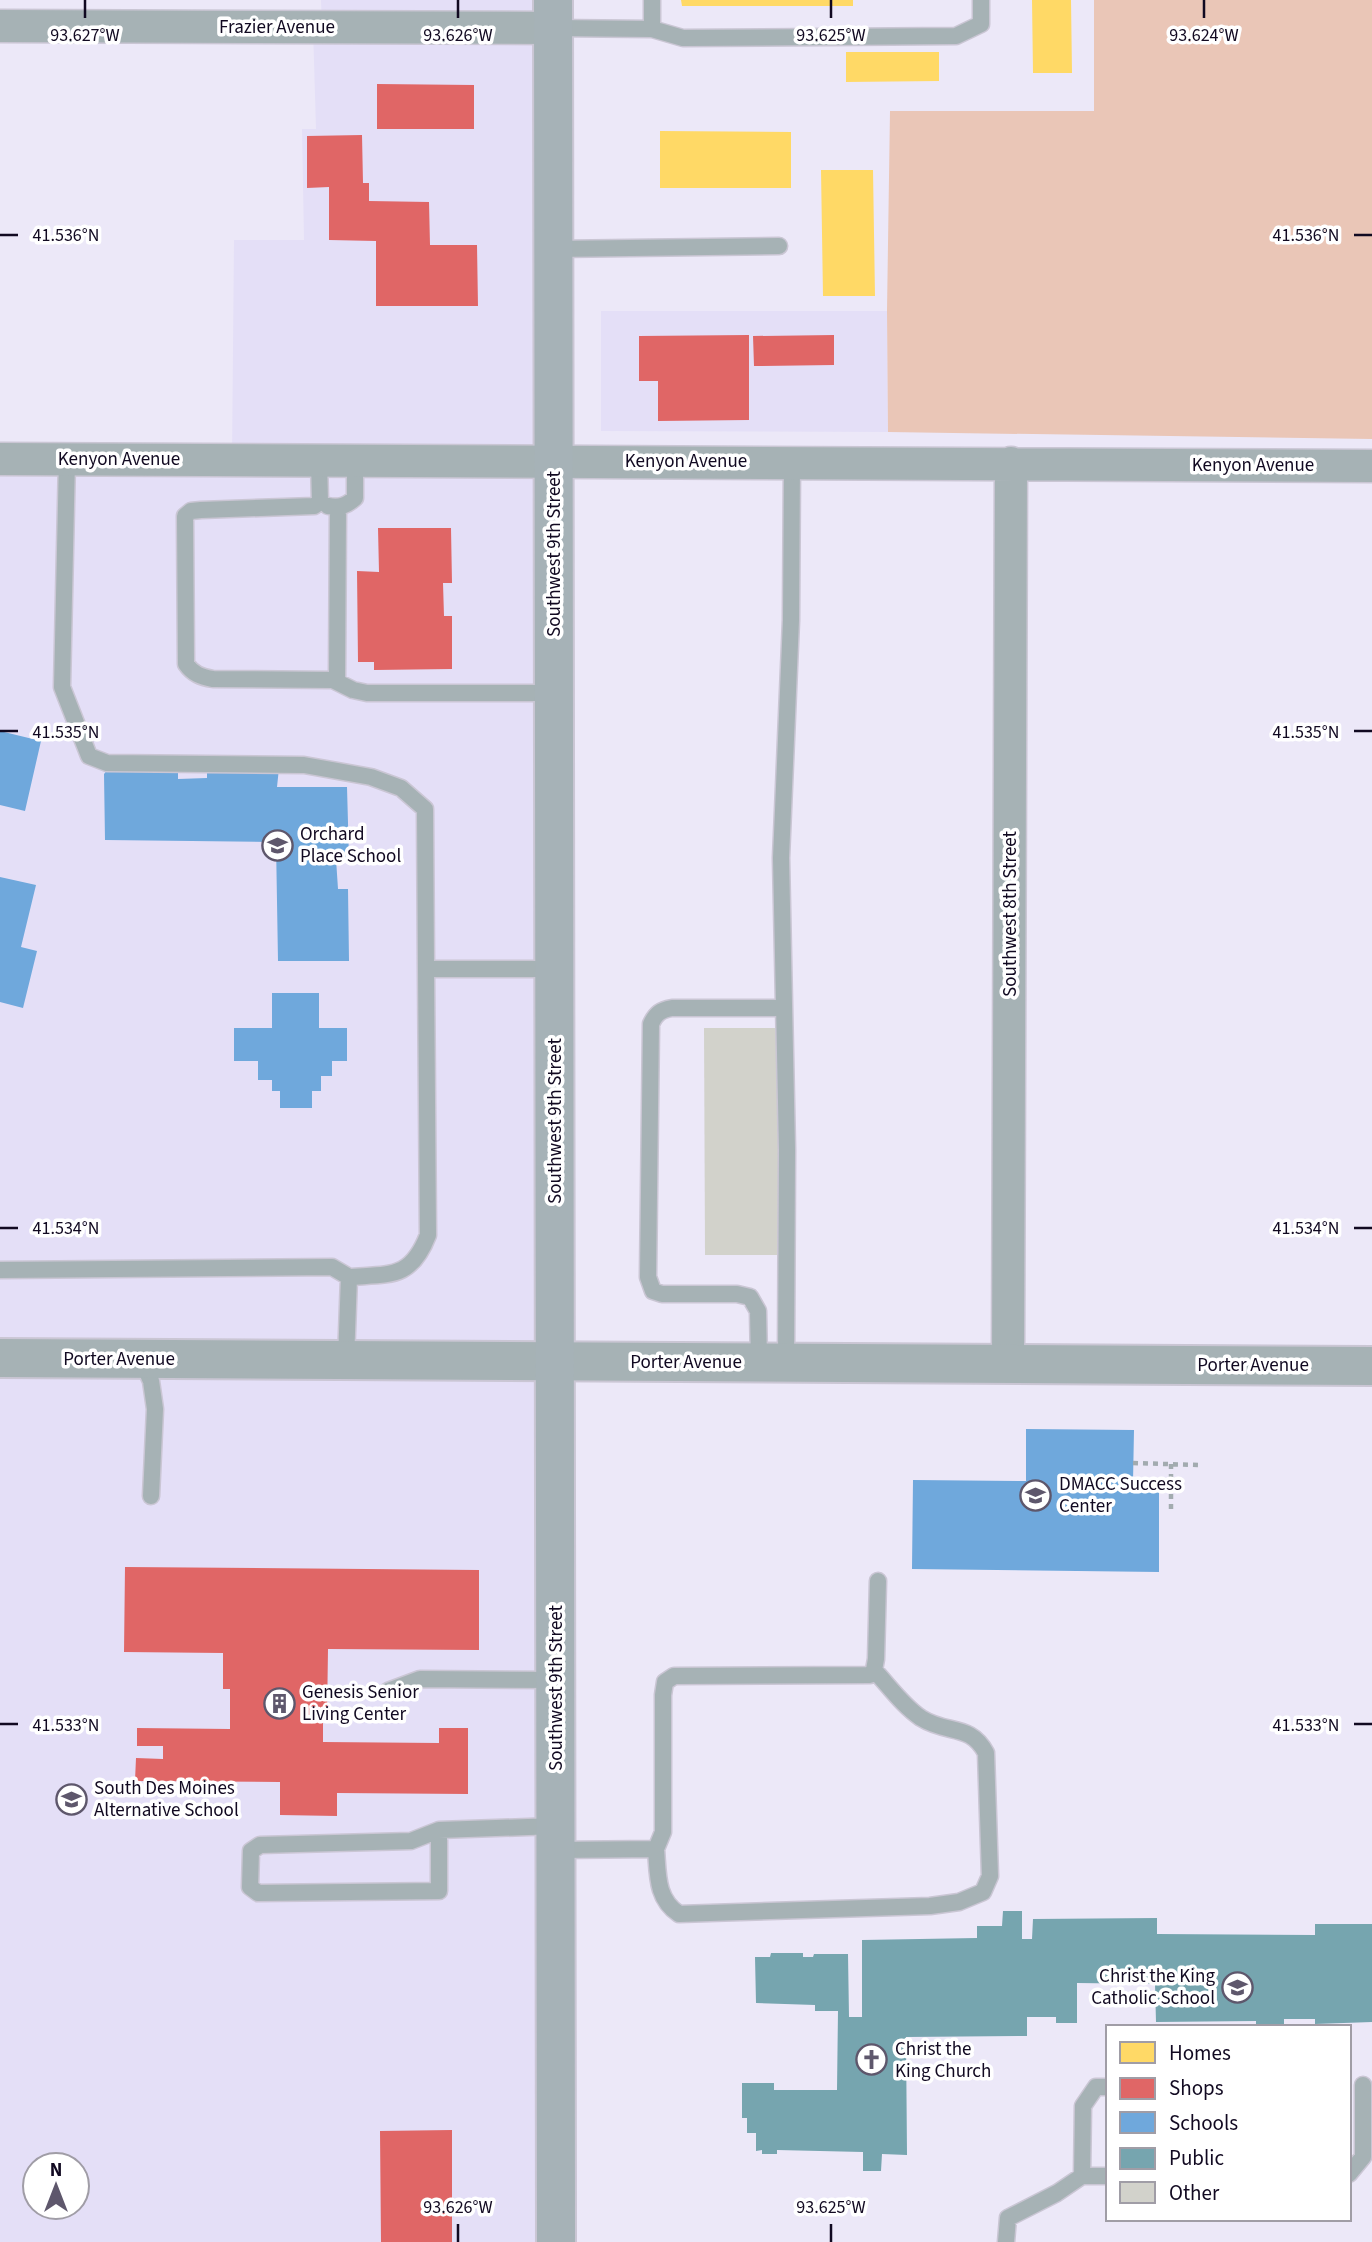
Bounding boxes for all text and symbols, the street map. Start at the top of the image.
street label: Frazier Avenue [219,14,335,41]
text: 93.627°W [50,23,120,48]
text: 93.626°W [423,23,493,48]
text: 93.625°W [796,23,866,48]
text: 93.624°W [1169,23,1239,48]
text: 41.536°N [33,223,99,248]
text: 41.536°N [1273,223,1339,248]
street label: Kenyon Avenue [58,446,180,473]
street label: Kenyon Avenue [625,448,747,475]
street label: Kenyon Avenue [1192,452,1314,479]
street label: Southwest 9th Street [541,470,568,637]
text: 41.535°N [33,720,99,745]
text: 41.535°N [1273,720,1339,745]
place label: Orchard Place School [300,821,401,870]
school or university icon: Orchard Place School [260,828,294,862]
street label: Southwest 8th Street [997,830,1024,997]
street label: Southwest 9th Street [542,1037,569,1204]
text: 41.534°N [33,1216,99,1241]
text: 41.534°N [1273,1216,1339,1241]
street label: Porter Avenue [63,1346,175,1373]
street label: Porter Avenue [630,1349,742,1376]
street label: Porter Avenue [1197,1352,1309,1379]
place label: DMACC Success Center [1059,1471,1182,1520]
school or university icon: DMACC Success Center [1019,1478,1053,1512]
street label: Southwest 9th Street [543,1604,570,1771]
place label: Genesis Senior Living Center [302,1679,419,1728]
building icon: Genesis Senior Living Center [262,1686,296,1720]
text: 41.533°N [33,1713,99,1738]
text: 41.533°N [1273,1713,1339,1738]
place label: South Des Moines Alternative School [94,1775,239,1824]
school or university icon: South Des Moines Alternative School [54,1782,88,1816]
place label: Christ the King Catholic School [1091,1963,1215,2012]
school or university icon: Christ the King Catholic School [1221,1970,1255,2004]
legend [1106,2025,1351,2221]
place label: Christ the King Church [895,2036,991,2085]
text: Homes [1169,2038,1231,2068]
church icon: Christ the King Church [855,2043,889,2077]
text: Shops [1169,2073,1224,2103]
text: Schools [1169,2108,1238,2138]
text: Public [1169,2143,1224,2173]
north arrow [21,2151,91,2221]
text: N [50,2157,62,2184]
text: Other [1169,2178,1220,2208]
text: 93.626°W [423,2195,493,2220]
text: 93.625°W [796,2195,866,2220]

